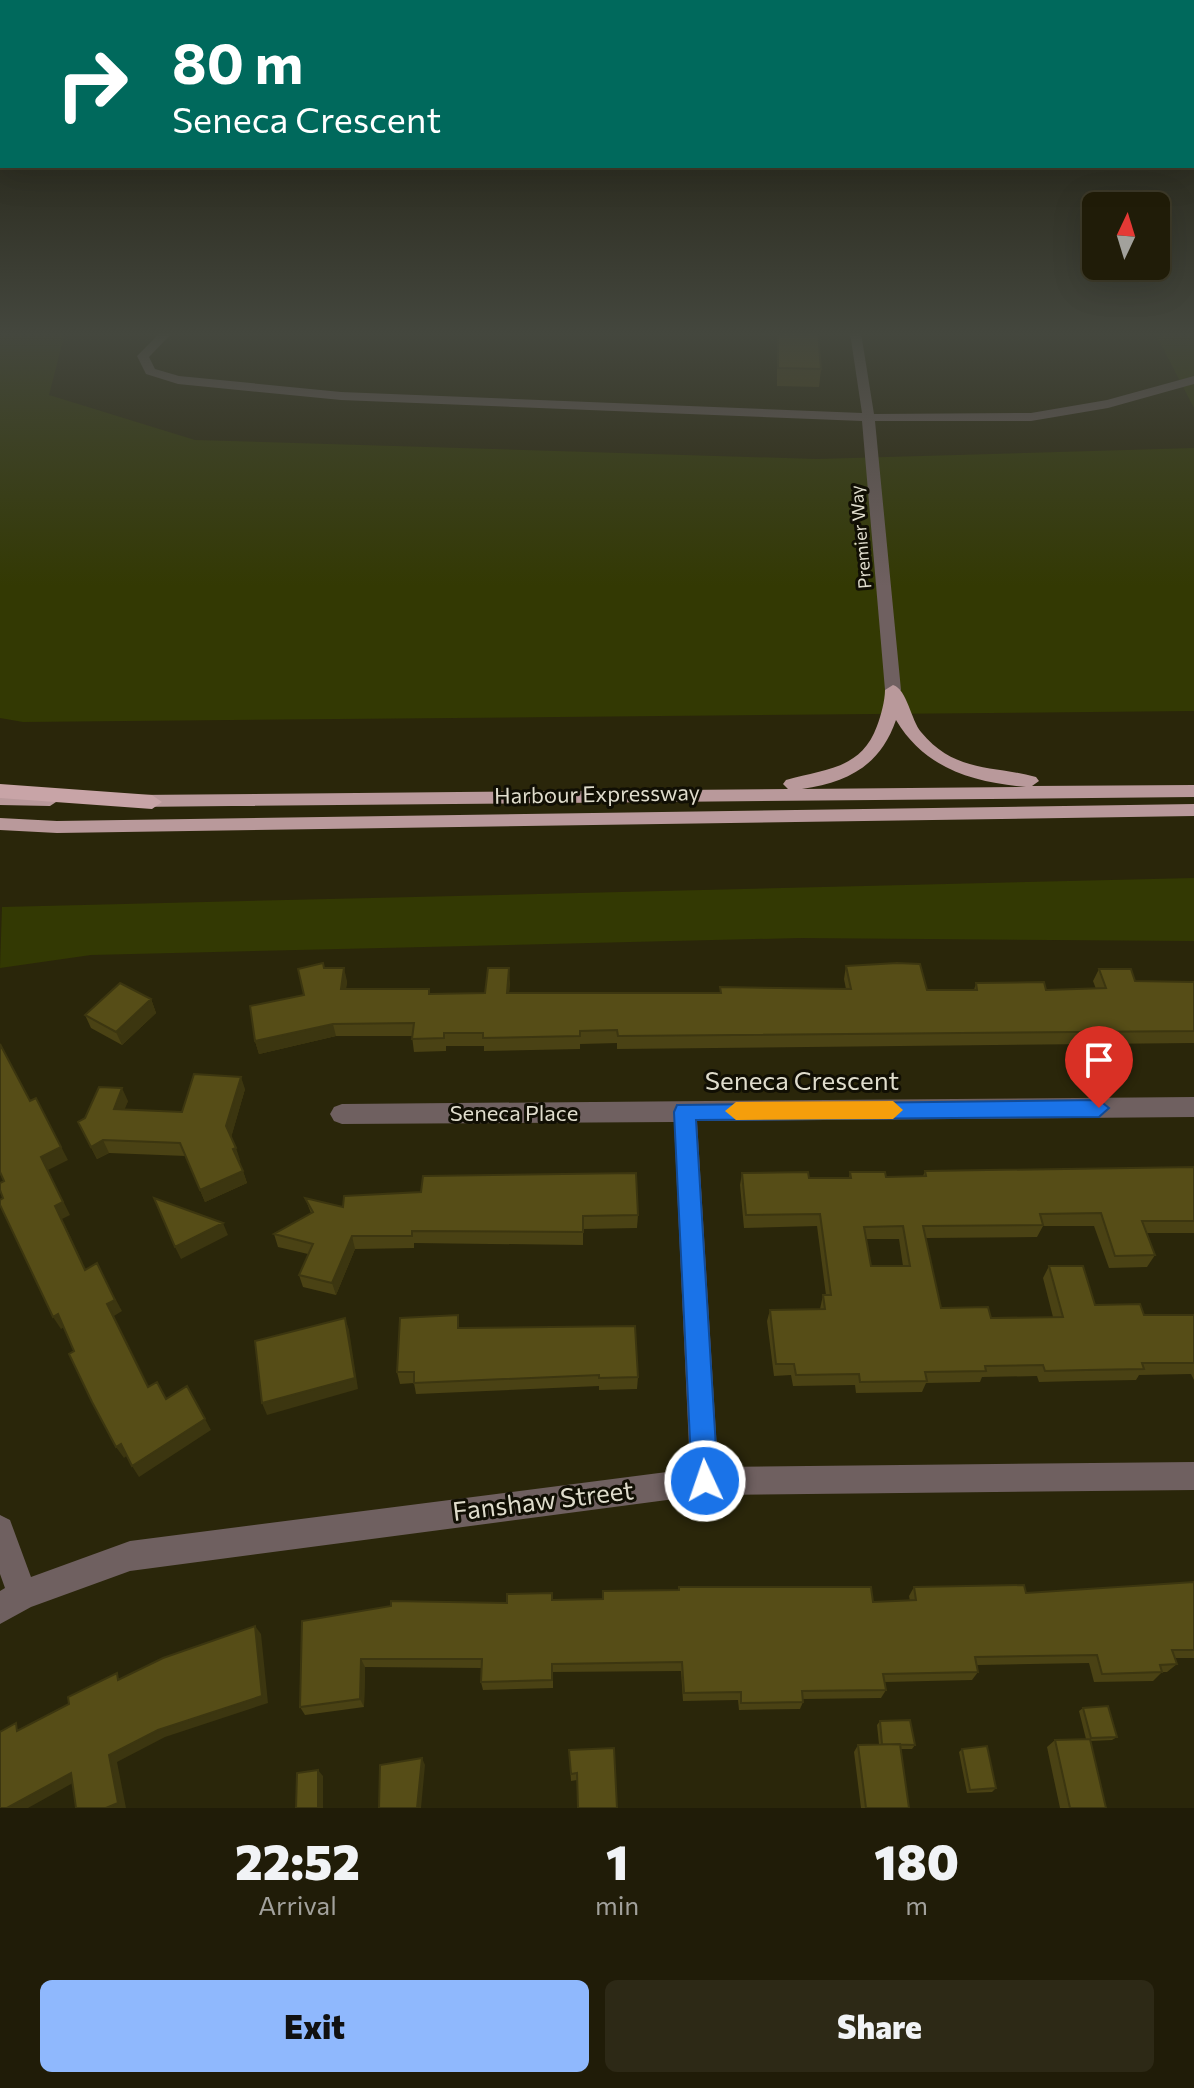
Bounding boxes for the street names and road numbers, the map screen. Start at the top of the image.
street label: Premier Way [845,484,875,590]
street label: Harbour Expressway [494,778,700,809]
street label: Seneca Crescent [705,1064,899,1095]
street label: Seneca Place [450,1099,578,1126]
street label: Fanshaw Street [451,1473,635,1526]

